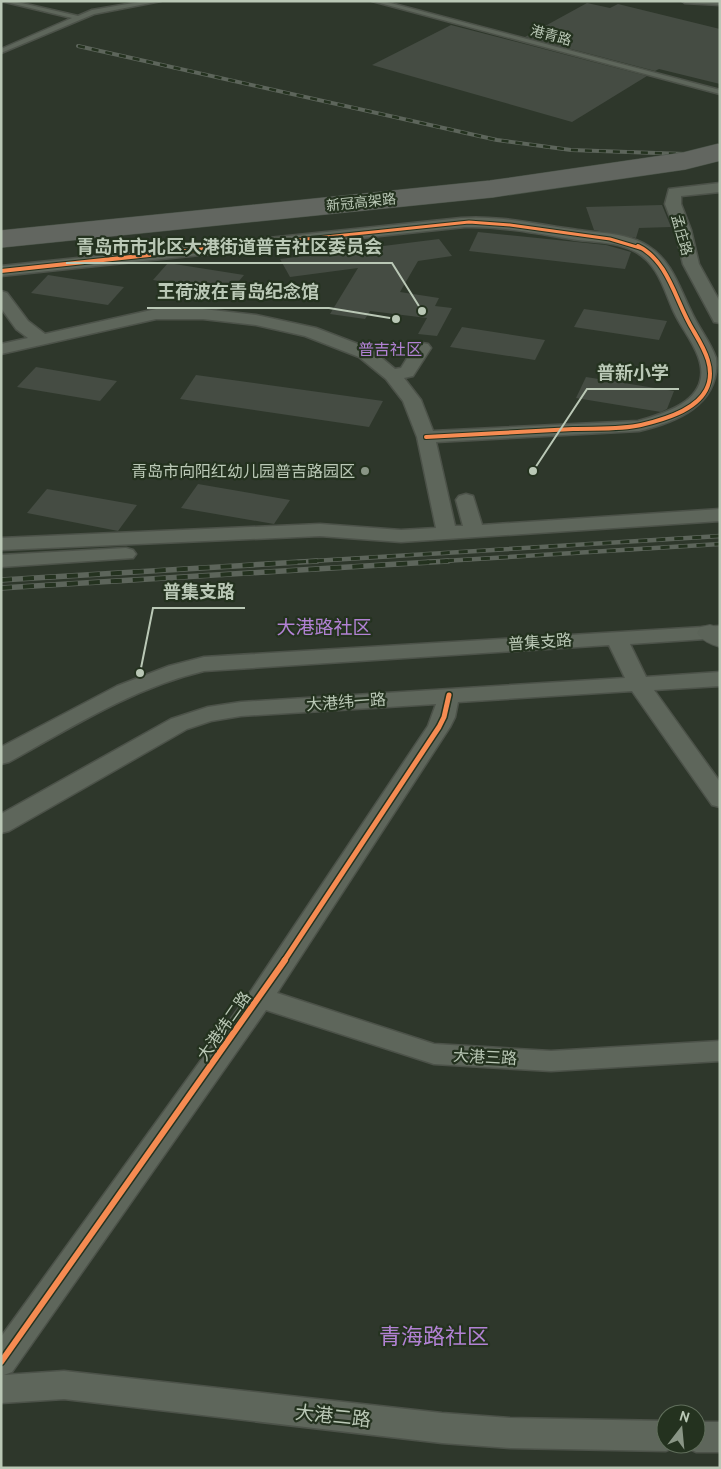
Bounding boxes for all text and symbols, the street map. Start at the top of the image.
street label: 港青路 [528,21,574,49]
street label: 新冠高架路 [325,189,397,215]
street label: 孟庄路 [668,212,696,258]
callout: 青岛市市北区大港街道普吉社区委员会 [66,230,392,263]
text: 青岛市市北区大港街道普吉社区委员会 [76,236,382,258]
callout: 王荷波在青岛纪念馆 [147,275,329,308]
text: 王荷波在青岛纪念馆 [157,281,319,303]
district label: 普吉社区 [358,340,422,359]
callout: 普新小学 [587,356,679,389]
text: 普新小学 [597,362,669,384]
place label: 青岛市向阳红幼儿园普吉路园区 [131,462,355,481]
marker: 青岛市向阳红幼儿园普吉路园区 [359,465,371,477]
callout: 普集支路 [153,575,245,608]
text: 普集支路 [163,581,235,603]
district label: 大港路社区 [276,616,372,639]
street label: 普集支路 [507,630,573,654]
street label: 大港纬一路 [305,690,387,714]
street label: 大港纬二路 [193,988,255,1064]
street label: 大港三路 [453,1046,517,1068]
district label: 青海路社区 [379,1323,489,1350]
street label: 大港二路 [294,1401,372,1431]
north arrow [656,1404,706,1454]
text: N [677,1406,692,1427]

